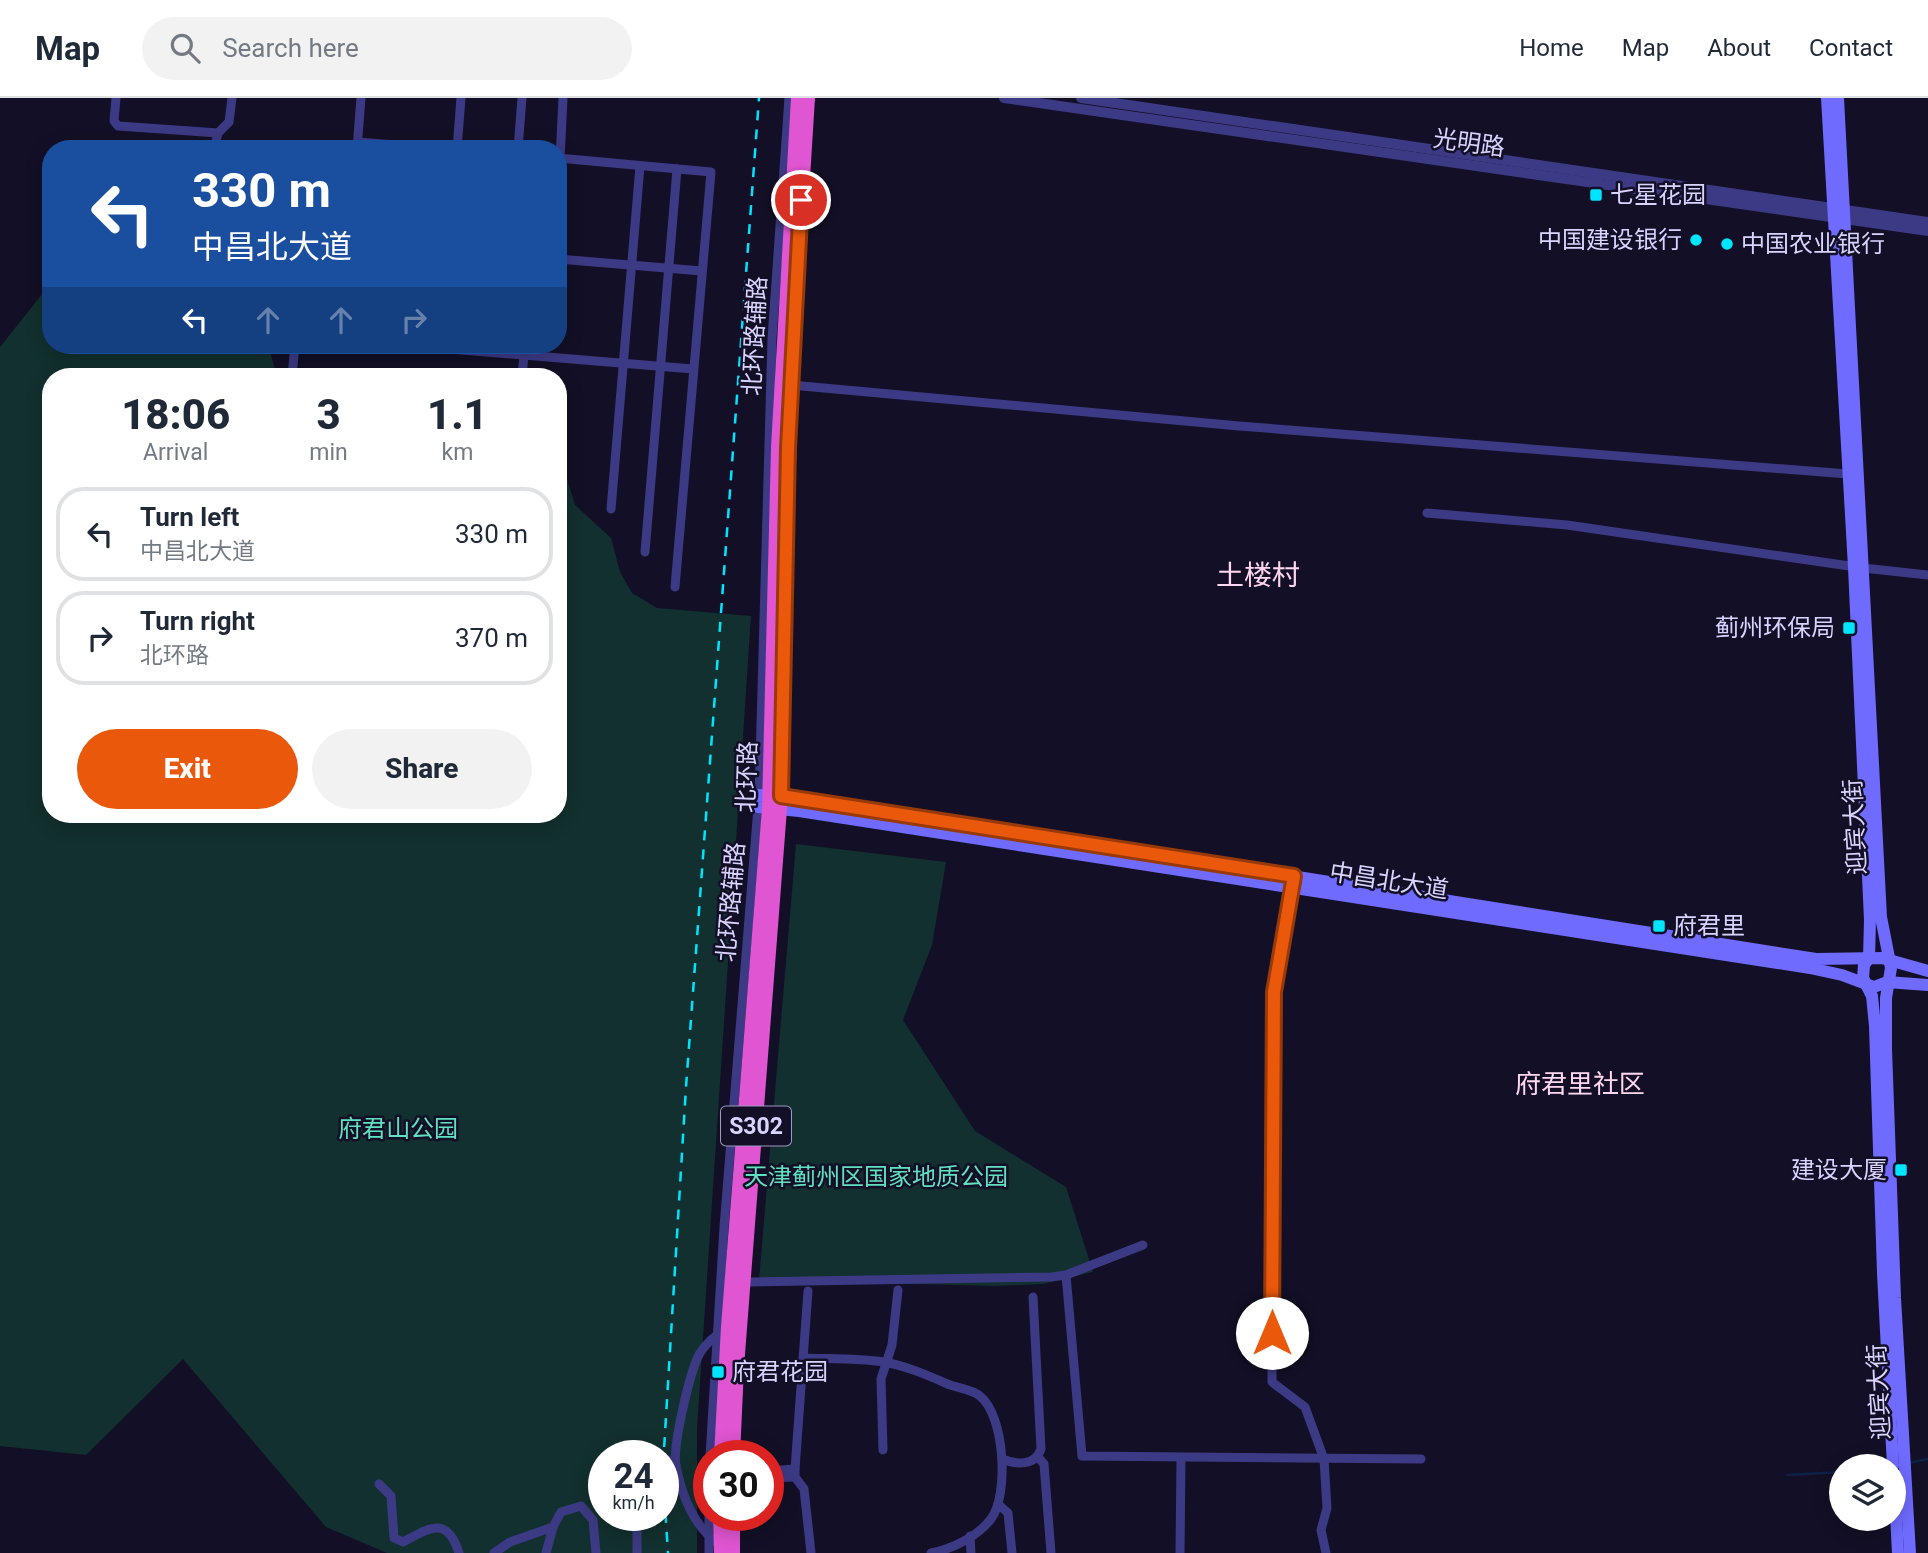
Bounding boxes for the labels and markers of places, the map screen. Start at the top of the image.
pin [771,170,831,230]
place label: 七星花园 [1610,181,1706,209]
marker: 七星花园 [1588,187,1604,203]
place label: 中国建设银行 [1538,226,1682,254]
place label: 中国农业银行 [1741,230,1885,258]
marker: 中国建设银行 [1688,232,1704,248]
marker: 中国农业银行 [1719,236,1735,252]
place label: 蓟州环保局 [1715,614,1835,642]
marker: 蓟州环保局 [1841,620,1857,636]
place label: 府君里 [1673,912,1745,940]
marker: 府君里 [1651,918,1667,934]
place label: 建设大厦 [1791,1156,1887,1184]
marker: 建设大厦 [1893,1162,1909,1178]
place label: 府君花园 [732,1358,828,1386]
marker: 府君花园 [710,1364,726,1380]

